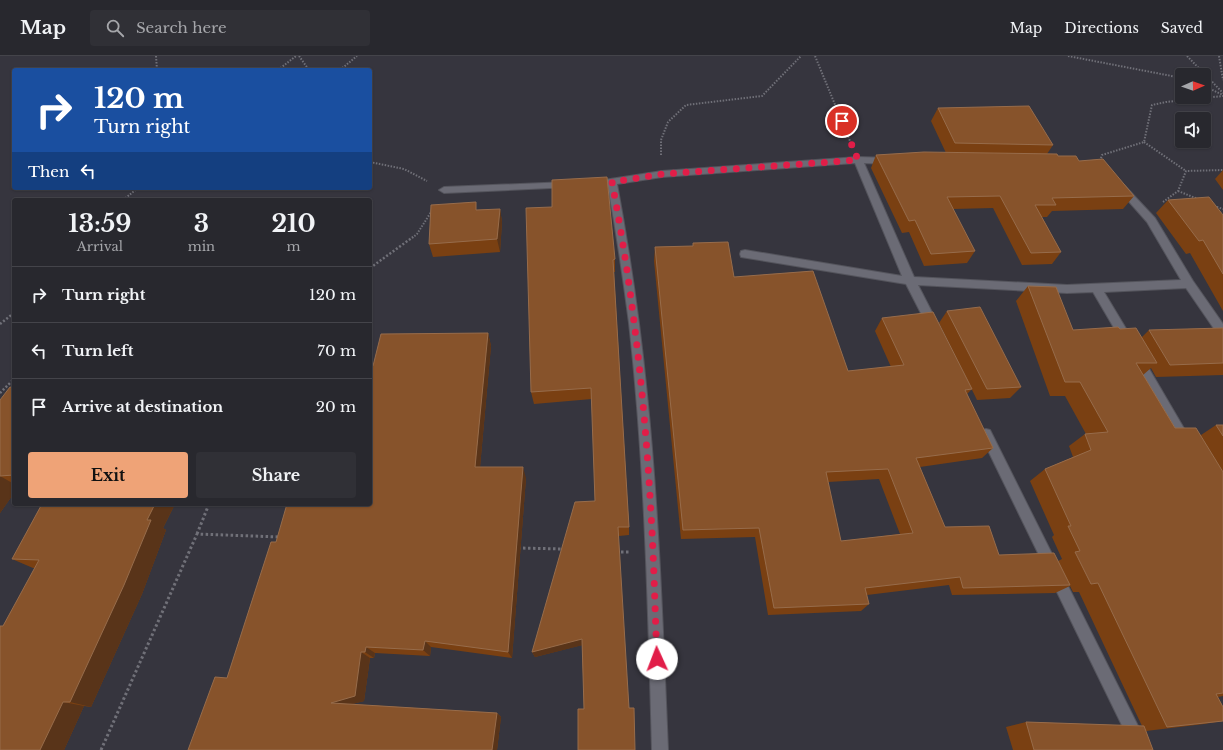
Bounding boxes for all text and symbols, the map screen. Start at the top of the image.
search box [90,10,370,46]
text: Map [20,16,66,39]
icon: search [104,17,126,39]
text: Search here [136,18,227,37]
text: Map [1010,19,1042,37]
text: Directions [1064,19,1139,37]
text: Saved [1161,19,1203,37]
north arrow [1175,68,1211,104]
map controls [1175,68,1211,148]
text: 120 m [94,81,184,116]
icon: right [28,84,80,136]
pin [825,104,859,138]
icon: arrive [831,110,853,132]
button: sound [1175,112,1211,148]
text: Turn right [94,116,190,138]
icon: left [77,160,99,182]
text: Then [28,162,69,181]
text: 13:59 [68,209,131,238]
text: 3 [194,209,209,238]
text: 210 [271,209,316,238]
text: Arrival [77,238,123,255]
text: min [188,238,215,255]
text: m [287,238,300,255]
icon: right [28,284,50,306]
text: Turn right [62,285,145,304]
text: 120 m [309,285,356,304]
icon: left [28,340,50,362]
text: Turn left [62,341,133,360]
text: 70 m [317,341,356,360]
icon: arrive [28,396,50,418]
text: Arrive at destination [62,397,223,416]
text: 20 m [316,397,356,416]
button: Exit [28,452,188,498]
button: Share [196,452,356,498]
position arrow [636,638,678,680]

